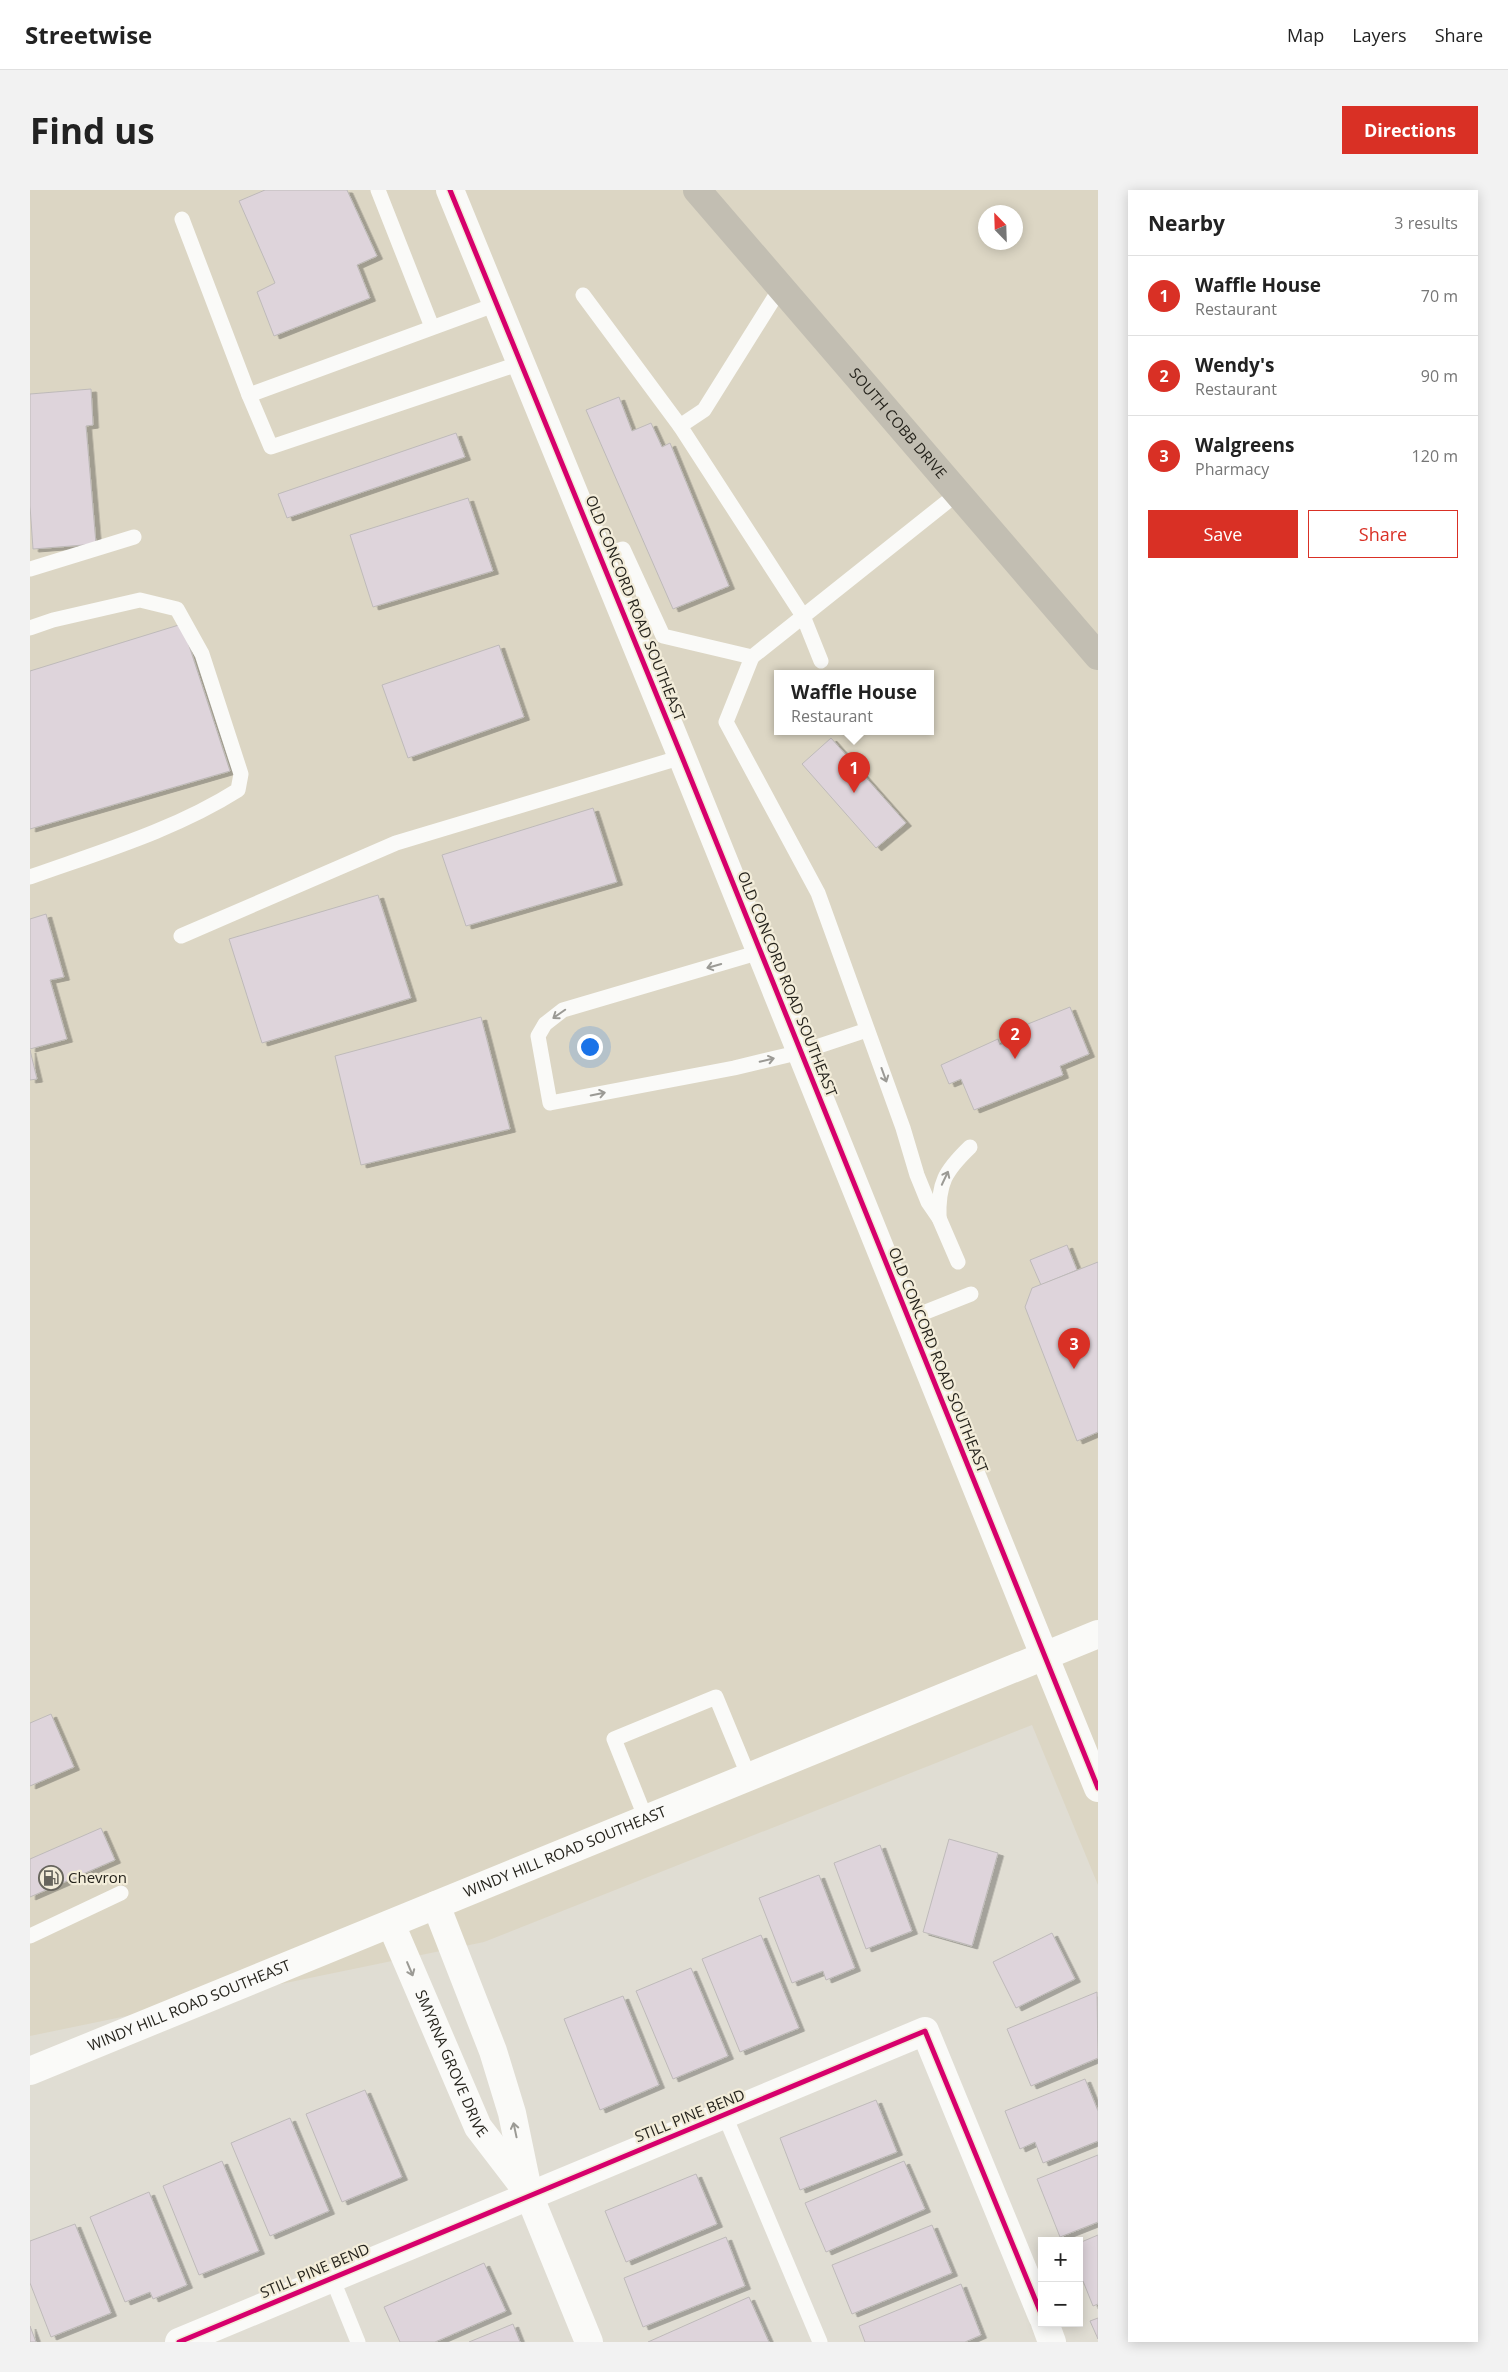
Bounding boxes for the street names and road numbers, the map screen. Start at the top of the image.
street label: SOUTH COBB DRIVE [845,363,952,482]
street label: OLD CONCORD ROAD SOUTHEAST [581,492,691,724]
street label: OLD CONCORD ROAD SOUTHEAST [733,868,843,1100]
street label: OLD CONCORD ROAD SOUTHEAST [884,1244,994,1476]
street label: WINDY HILL ROAD SOUTHEAST [460,1801,670,1902]
street label: WINDY HILL ROAD SOUTHEAST [85,1954,294,2055]
street label: SMYRNA GROVE DRIVE [411,1986,493,2141]
street label: STILL PINE BEND [632,2084,748,2146]
street label: STILL PINE BEND [257,2238,372,2302]

